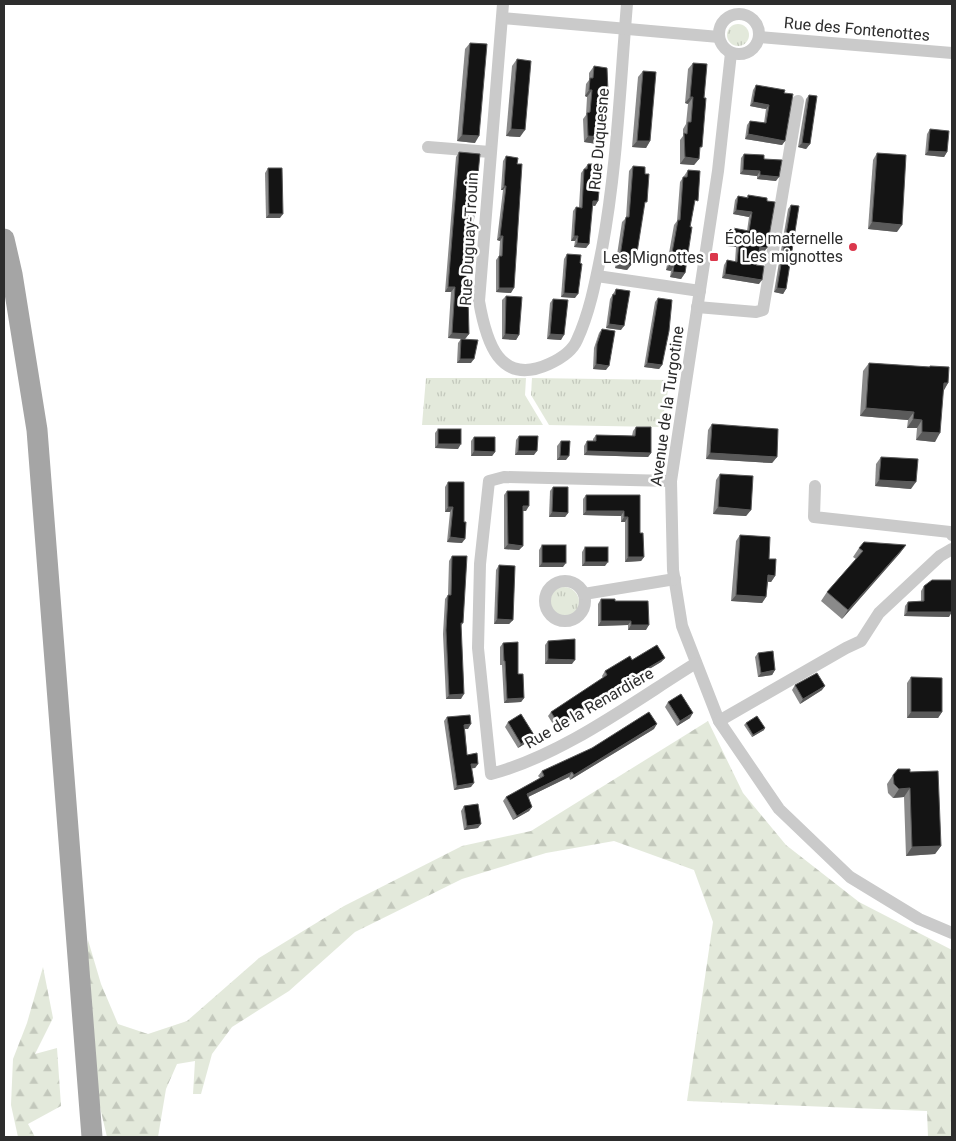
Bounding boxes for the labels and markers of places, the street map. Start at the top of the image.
place label: École maternelle Les mignottes [725,229,843,266]
marker: École maternelle Les mignottes [847,241,859,253]
place label: Les Mignottes [603,248,704,267]
marker: Les Mignottes [708,251,720,263]

